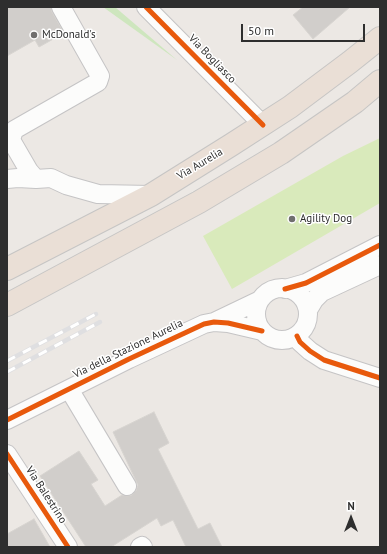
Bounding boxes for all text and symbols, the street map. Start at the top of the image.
scale bar [243,16,367,42]
text: 50 m [248,23,274,38]
place label: McDonald's [42,28,96,42]
marker: McDonald's [29,30,39,40]
street label: Via Bogliasco [185,32,239,86]
street label: Via Aurelia [175,145,225,183]
place label: Agility Dog [300,212,352,226]
marker: Agility Dog [287,214,297,224]
street label: Via della Stazione Aurelia [71,317,185,381]
street label: Via Balestrino [23,464,69,526]
north arrow [331,498,371,538]
text: N [347,499,355,513]

